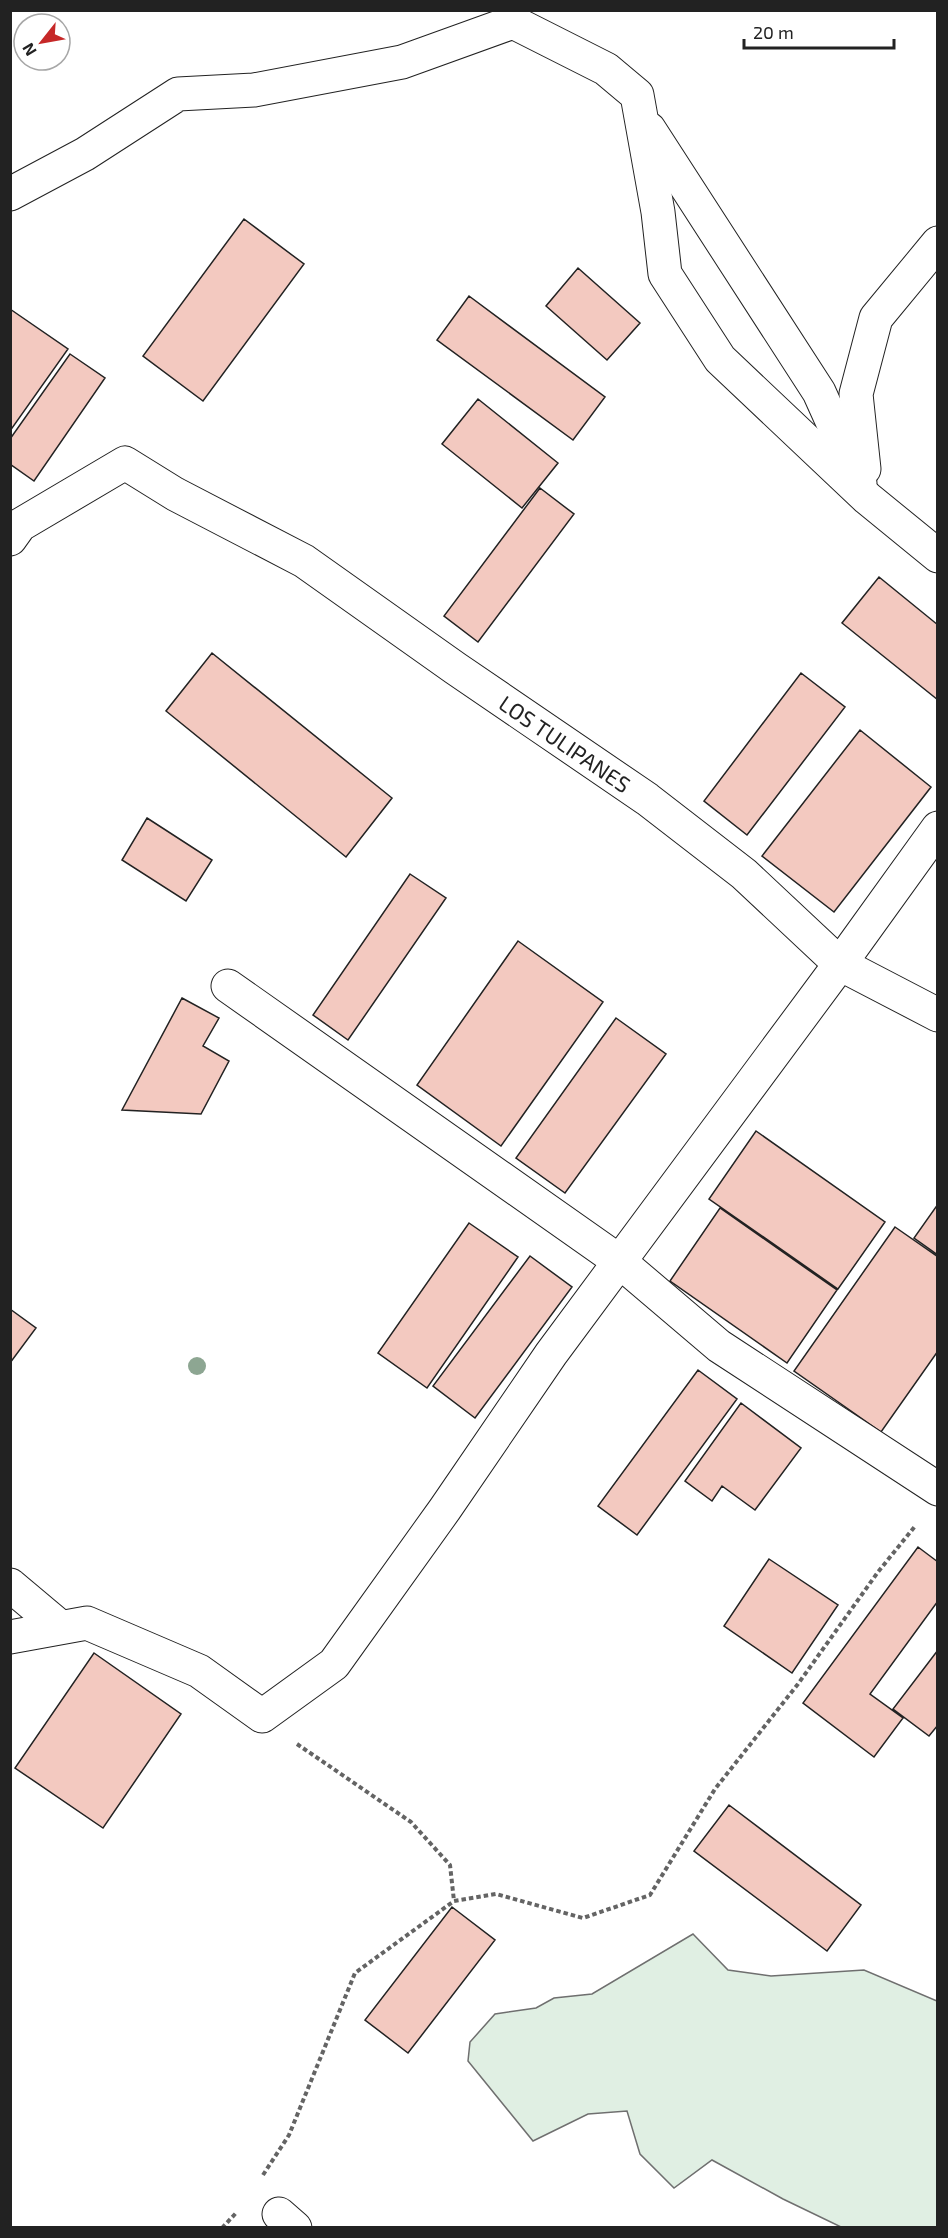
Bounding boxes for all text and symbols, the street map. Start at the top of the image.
north arrow [12,12,72,72]
scale bar [744,12,894,50]
text: 20 m [753,21,794,43]
text: N [18,40,40,60]
street label: LOS TULIPANES [495,689,636,797]

